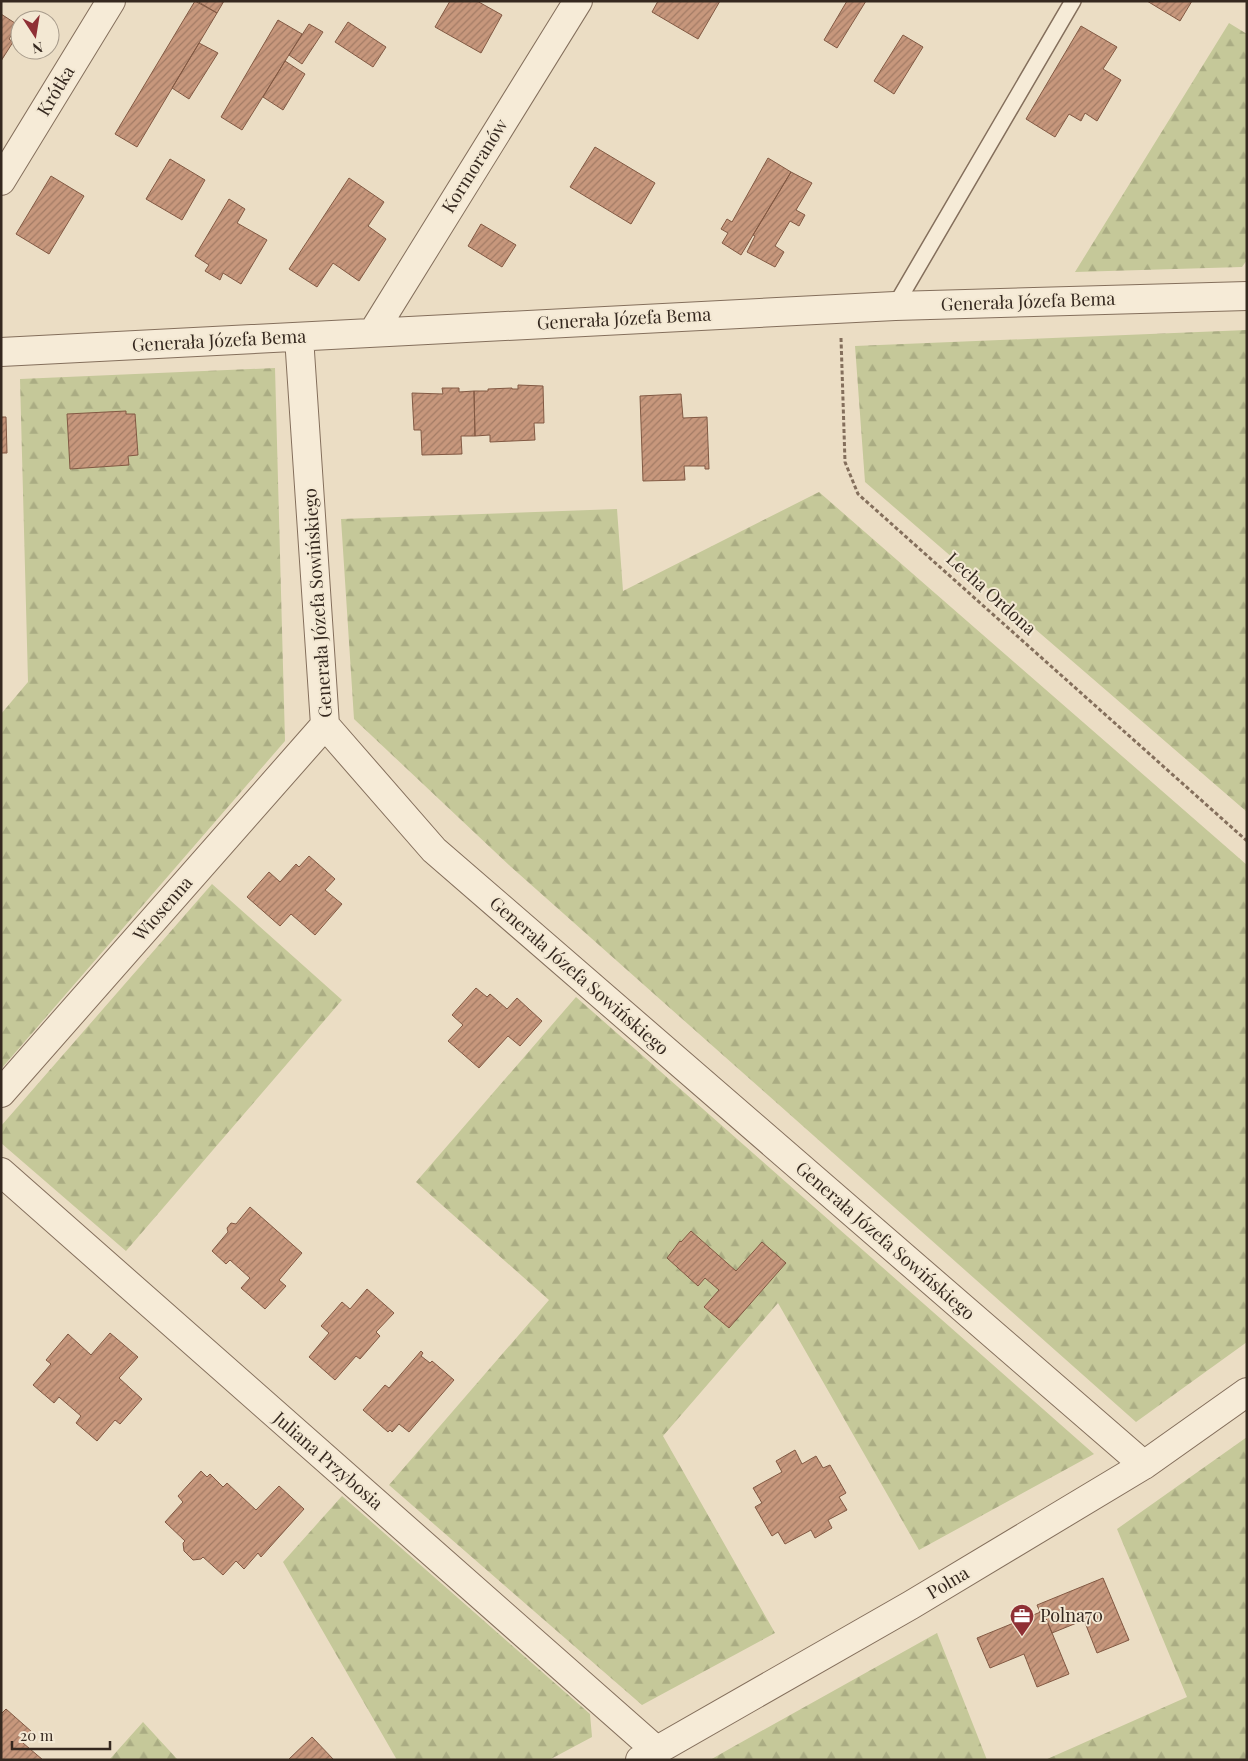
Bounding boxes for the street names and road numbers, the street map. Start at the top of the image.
street label: Krótka [31,61,79,120]
street label: Kormoranów [436,114,513,217]
street label: Generała Józefa Bema [940,286,1116,316]
street label: Generała Józefa Bema [536,301,712,335]
street label: Generała Józefa Bema [131,323,307,357]
street label: Generała Józefa Sowińskiego [297,487,337,719]
street label: Lecha Ordona [942,546,1042,640]
street label: Wiosenna [127,871,197,947]
street label: Generała Józefa Sowińskiego [485,891,674,1060]
street label: Generała Józefa Sowińskiego [791,1156,980,1325]
street label: Juliana Przybosia [268,1405,389,1515]
street label: Polna [922,1560,973,1604]

